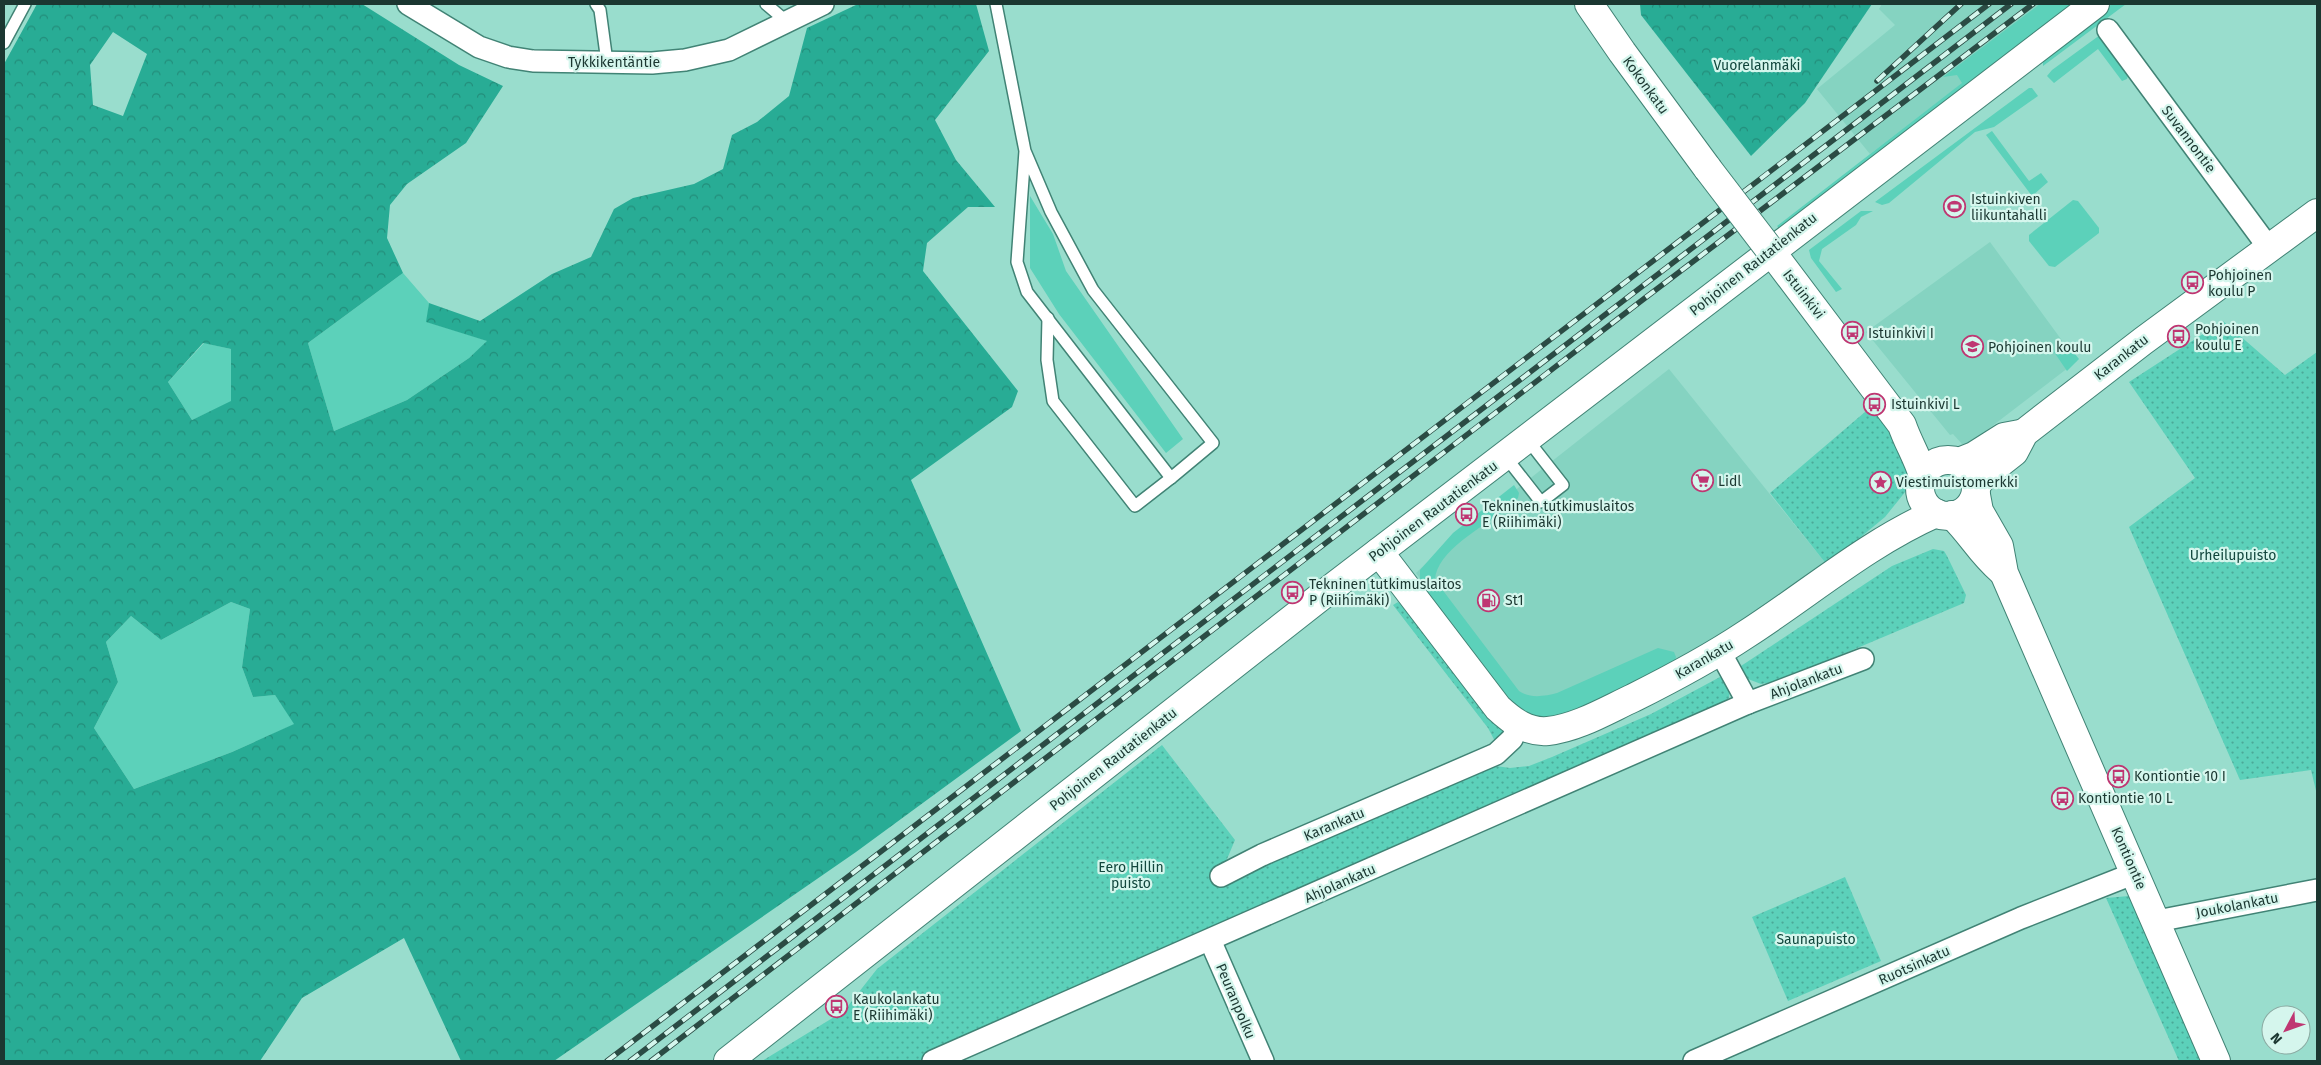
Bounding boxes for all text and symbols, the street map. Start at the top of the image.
street label: Kokonkatu [1619,53,1672,118]
street label: Tykkikentäntie [568,54,660,71]
park label: Vuorelanmäki [1713,57,1801,74]
street label: Suvannontie [2158,102,2219,176]
place label: Istuinkiven liikuntahalli [1971,191,2047,224]
sports icon: Istuinkiven liikuntahalli [1943,195,1967,219]
street label: Pohjoinen Rautatienkatu [1686,209,1820,319]
street label: Istuinkivi [1779,266,1828,322]
place label: Pohjoinen koulu P [2208,267,2272,300]
bus stop icon: Pohjoinen koulu P [2180,271,2204,295]
bus stop icon: Istuinkivi I [1840,321,1864,345]
place label: Pohjoinen koulu E [2195,321,2259,354]
place label: Istuinkivi I [1868,325,1934,342]
bus stop icon: Pohjoinen koulu E [2167,325,2191,349]
street label: Karankatu [2091,331,2152,384]
school or university icon: Pohjoinen koulu [1960,335,1984,359]
place label: Pohjoinen koulu [1988,339,2092,356]
bus stop icon: Istuinkivi L [1863,392,1887,416]
place label: Istuinkivi L [1891,396,1960,413]
street label: Pohjoinen Rautatienkatu [1365,457,1501,565]
supermarket icon: Lidl [1690,469,1714,493]
place icon: Viestimuistomerkki [1868,470,1892,494]
place label: Lidl [1718,473,1741,490]
place label: Viestimuistomerkki [1896,474,2018,491]
place label: Tekninen tutkimuslaitos E (Riihimäki) [1482,498,1635,531]
bus stop icon: Tekninen tutkimuslaitos E (Riihimäki) [1454,502,1478,526]
park label: Urheilupuisto [2190,547,2276,564]
place label: Tekninen tutkimuslaitos P (Riihimäki) [1309,576,1462,609]
bus stop icon: Tekninen tutkimuslaitos P (Riihimäki) [1281,580,1305,604]
fuel station icon: St1 [1477,588,1501,612]
place label: St1 [1505,592,1523,609]
street label: Karankatu [1672,636,1736,683]
street label: Ahjolankatu [1768,660,1845,703]
street label: Pohjoinen Rautatienkatu [1046,704,1180,814]
bus stop icon: Kontiontie 10 I [2106,764,2130,788]
place label: Kontiontie 10 I [2134,768,2226,785]
bus stop icon: Kontiontie 10 L [2050,786,2074,810]
place label: Kontiontie 10 L [2078,790,2173,807]
street label: Karankatu [1301,804,1367,845]
street label: Kontiontie [2107,824,2150,892]
park label: Eero Hillin puisto [1098,859,1164,892]
street label: Ahjolankatu [1302,860,1378,907]
street label: Joukolankatu [2195,889,2280,922]
park label: Saunapuisto [1776,931,1856,948]
street label: Ruotsinkatu [1876,942,1953,989]
street label: Peuranpolku [1212,961,1259,1041]
place label: Kaukolankatu E (Riihimäki) [853,991,940,1024]
bus stop icon: Kaukolankatu E (Riihimäki) [825,995,849,1019]
north arrow [2261,1005,2311,1055]
text: N [2267,1029,2286,1047]

